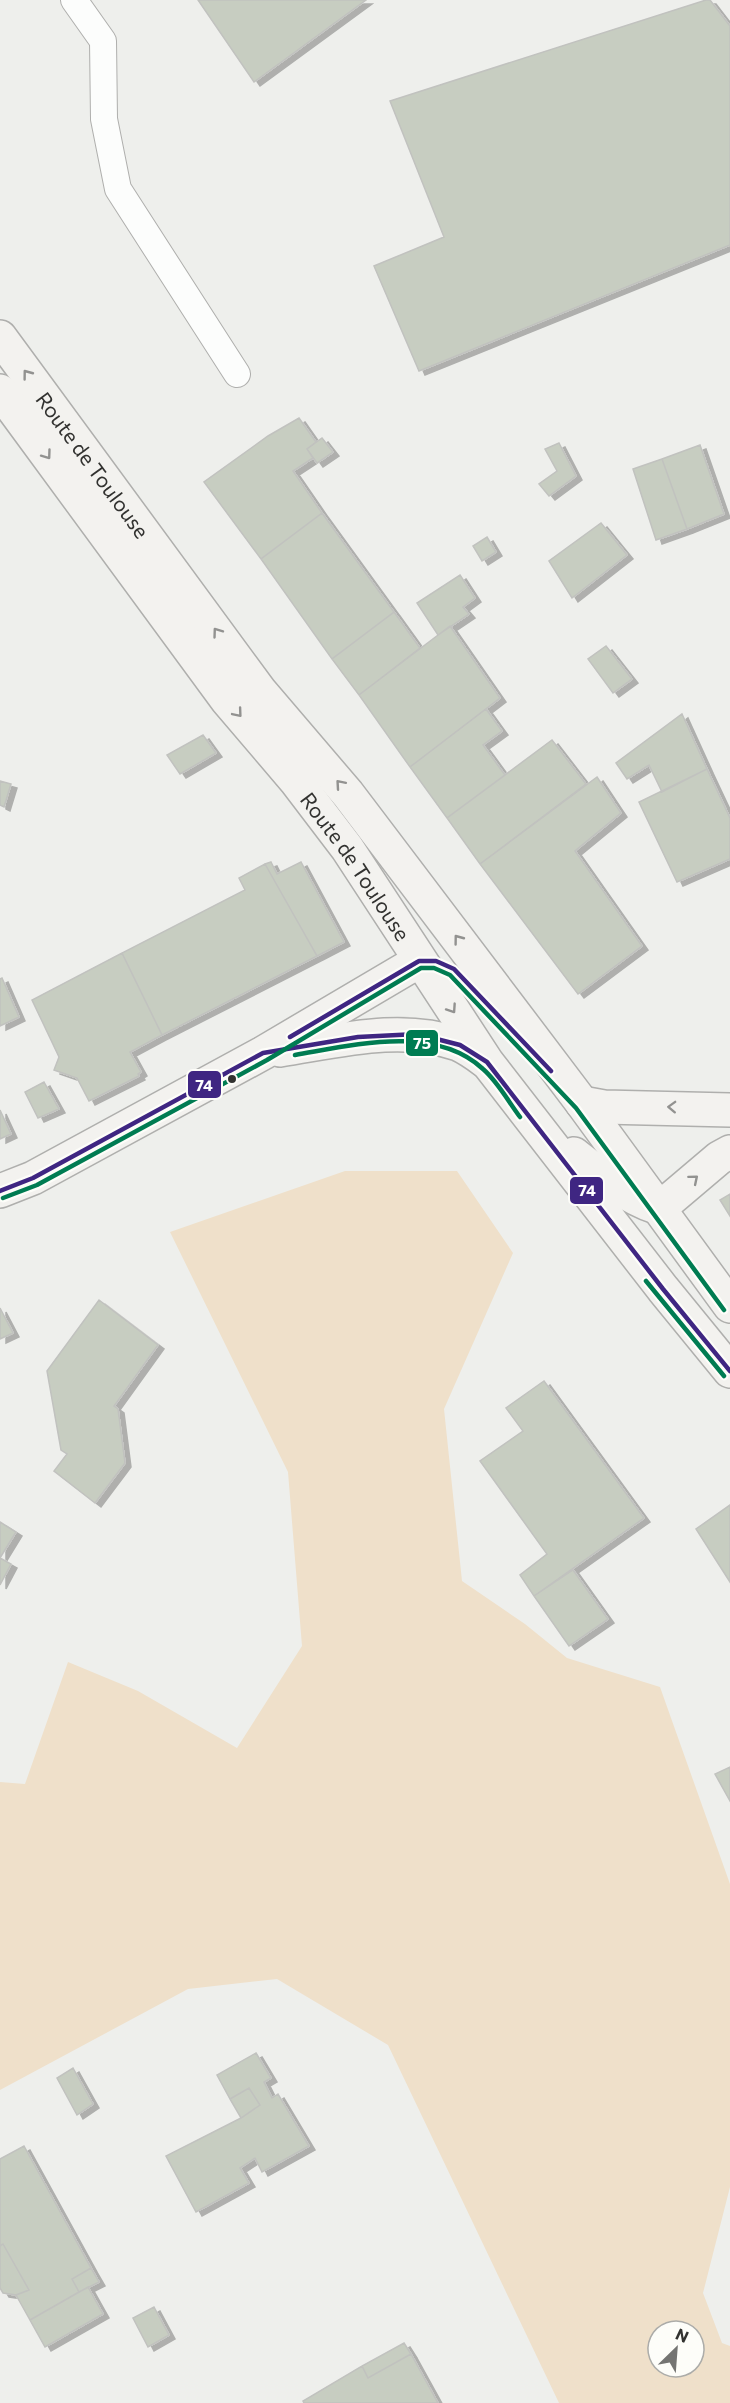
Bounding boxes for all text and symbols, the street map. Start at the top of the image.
one-way arrow [23,369,34,380]
street label: Route de Toulouse [32,386,155,542]
one-way arrow [40,448,51,459]
one-way arrow [213,628,224,639]
one-way arrow [231,706,242,717]
one-way arrow [336,780,347,791]
street label: Route de Toulouse [296,787,416,945]
one-way arrow [455,934,466,945]
one-way arrow [445,1002,456,1013]
line badge: 75 [405,1029,439,1057]
text: 75 [413,1033,431,1052]
line badge: 74 [187,1070,222,1099]
unlabelled marker [226,1073,238,1085]
text: 74 [195,1075,213,1094]
one-way arrow [667,1100,676,1113]
one-way arrow [687,1175,698,1186]
line badge: 74 [569,1176,604,1205]
text: 74 [578,1180,596,1199]
north arrow [646,2319,706,2379]
text: N [673,2324,692,2346]

